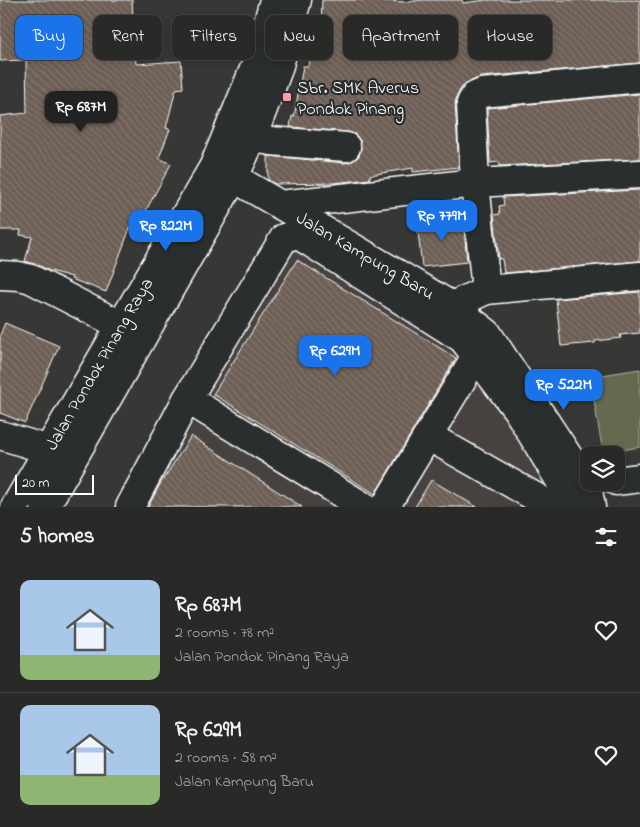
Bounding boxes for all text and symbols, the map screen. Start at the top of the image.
chip: Buy [15,15,83,60]
chip: Rent [93,15,162,60]
chip: Filters [172,15,255,60]
chip: New [265,15,333,60]
chip: Apartment [343,15,458,60]
chip: House [468,15,552,60]
place label: Sbr. SMK Averus Pondok Pinang [297,76,419,124]
pin: Rp 687M [35,90,127,133]
marker: Sbr. SMK Averus Pondok Pinang [281,91,293,103]
text: Rp 687M [56,95,106,119]
pin: Rp 779M [396,200,488,242]
text: Rp 779M [417,204,467,228]
street label: Jalan Kampung Baru [291,206,439,308]
pin: Rp 822M [120,210,212,252]
text: Rp 822M [139,214,193,238]
street label: Jalan Pondok Pinang Raya [40,274,161,456]
pin: Rp 629M [289,334,381,377]
text: Rp 629M [309,339,361,363]
pin: Rp 522M [518,368,610,411]
text: Rp 522M [536,373,592,397]
map controls [580,446,625,491]
button: layers [580,446,625,491]
scale bar [15,472,94,495]
text: 20 m [22,473,49,494]
text: 5 homes [20,522,95,552]
icon: filters [592,523,620,551]
text: Rp 687M [175,591,242,621]
icon: home [60,600,120,660]
icon: heart [592,616,620,644]
text: 2 rooms · 78 m² [175,621,274,645]
text: Jalan Pondok Pinang Raya [175,645,349,669]
text: Rp 629M [175,716,242,746]
icon: home [60,725,120,785]
icon: heart [592,741,620,769]
text: 2 rooms · 58 m² [175,746,277,770]
text: Jalan Kampung Baru [175,770,314,794]

